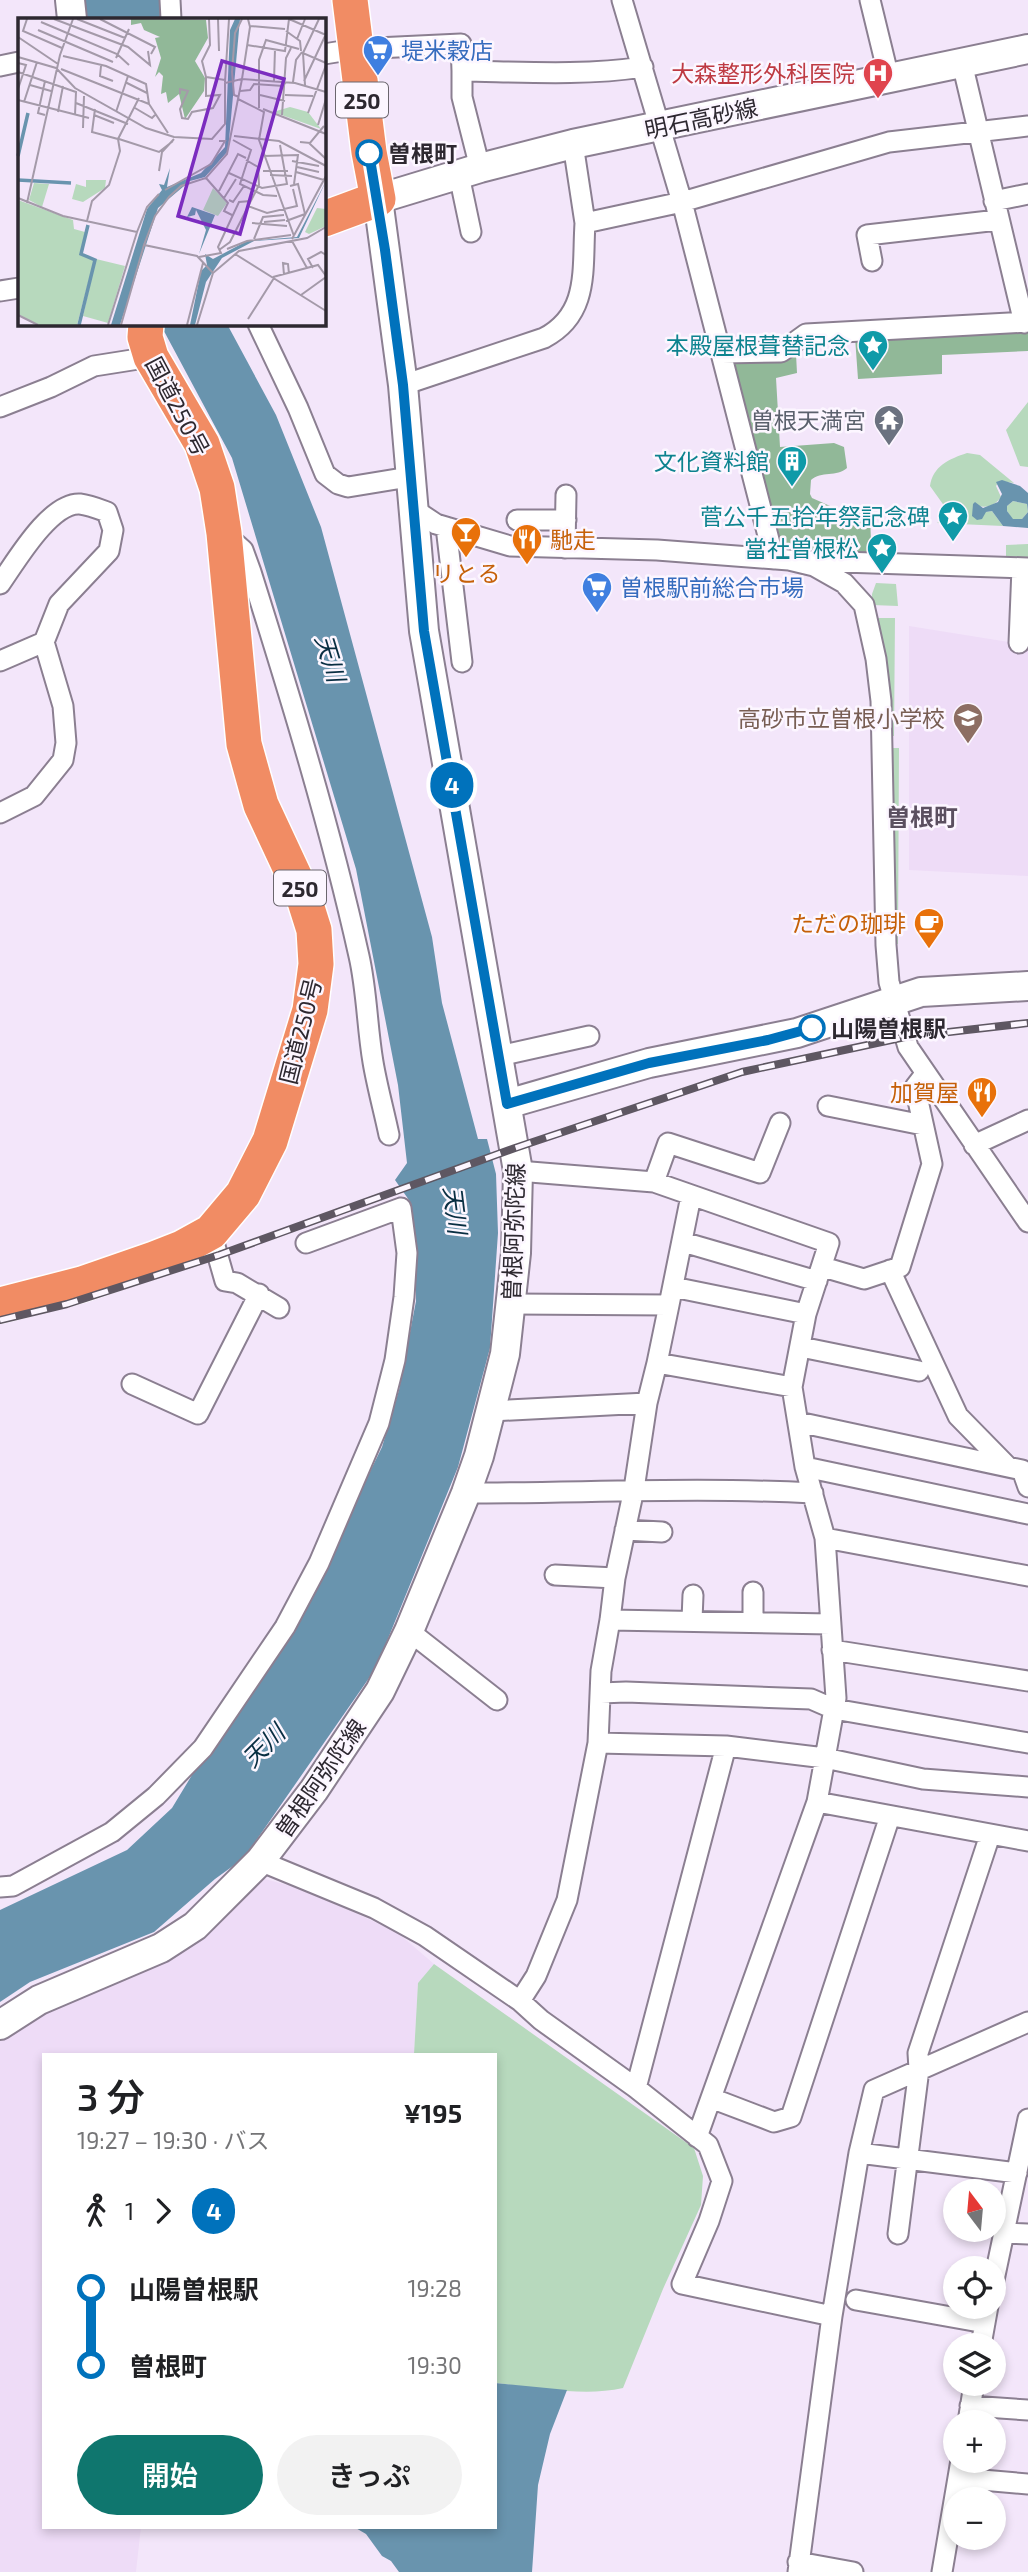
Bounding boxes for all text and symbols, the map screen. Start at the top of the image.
inset map [18,18,326,326]
supermarket icon: 堤米穀店 [361,33,395,77]
place label: 堤米穀店 [401,36,493,64]
hospital icon: 大森整形外科医院 [861,56,895,100]
place label: 大森整形外科医院 [671,59,855,87]
road number: 250 [336,82,388,118]
street label: 明石高砂線 [642,92,760,144]
place label: 曽根町 [388,139,457,167]
marker: 曽根町 [356,140,382,166]
place icon: 本殿屋根葺替記念 [856,328,890,372]
place label: 本殿屋根葺替記念 [666,331,850,359]
street label: 国道250号 [140,352,216,460]
temple icon: 曽根天満宮 [872,403,906,447]
place label: 曽根天満宮 [751,406,866,434]
building icon: 文化資料館 [775,444,809,488]
place label: 文化資料館 [654,447,769,475]
place icon: 菅公千五拾年祭記念碑 [936,499,970,543]
place label: 菅公千五拾年祭記念碑 [700,502,930,530]
bar icon: リとる [449,515,483,559]
restaurant icon: 馳走 [510,522,544,566]
place label: 馳走 [550,525,596,553]
place icon: 當社曽根松 [865,531,899,575]
place label: 當社曽根松 [744,534,859,562]
place label: リとる [432,559,501,587]
supermarket icon: 曽根駅前総合市場 [580,570,614,614]
place label: 曽根駅前総合市場 [620,573,804,601]
water label: 天川 [310,631,353,688]
school or university icon: 高砂市立曽根小学校 [951,701,985,745]
place label: 高砂市立曽根小学校 [738,704,945,732]
line badge: 4 [429,762,475,808]
text: 4 [444,770,460,799]
district label: 曽根町 [886,802,958,831]
road number: 250 [274,870,326,906]
cafe icon: ただの珈琲 [912,906,946,950]
place label: ただの珈琲 [791,909,906,937]
street label: 国道250号 [273,975,327,1087]
place label: 山陽曽根駅 [831,1014,946,1042]
marker: 山陽曽根駅 [799,1015,825,1041]
restaurant icon: 加賀屋 [965,1075,999,1119]
place label: 加賀屋 [890,1078,959,1106]
street label: 曽根阿弥陀線 [497,1163,529,1301]
water label: 天川 [439,1184,474,1239]
street label: 曽根阿弥陀線 [269,1713,371,1843]
water label: 天川 [236,1716,292,1772]
text: 3 分 [77,2073,145,2119]
text: ¥195 [404,2097,462,2128]
text: 19:27 – 19:30 · バス [77,2126,269,2154]
north arrow [943,2179,1006,2242]
map controls [943,2179,1006,2550]
icon: walk [77,2192,115,2230]
icon: forward [144,2192,182,2230]
text: 4 [206,2196,221,2225]
text: 1 [125,2197,134,2225]
button: locate [943,2256,1006,2319]
text: 山陽曽根駅 [129,2273,259,2304]
text: 19:28 [407,2274,462,2302]
button: layers [943,2333,1006,2396]
text: 曽根町 [129,2350,207,2381]
text: 19:30 [408,2351,462,2379]
button: + [943,2410,1006,2473]
button: 開始 [77,2435,263,2515]
button: きっぷ [277,2435,462,2515]
button: − [943,2487,1006,2550]

